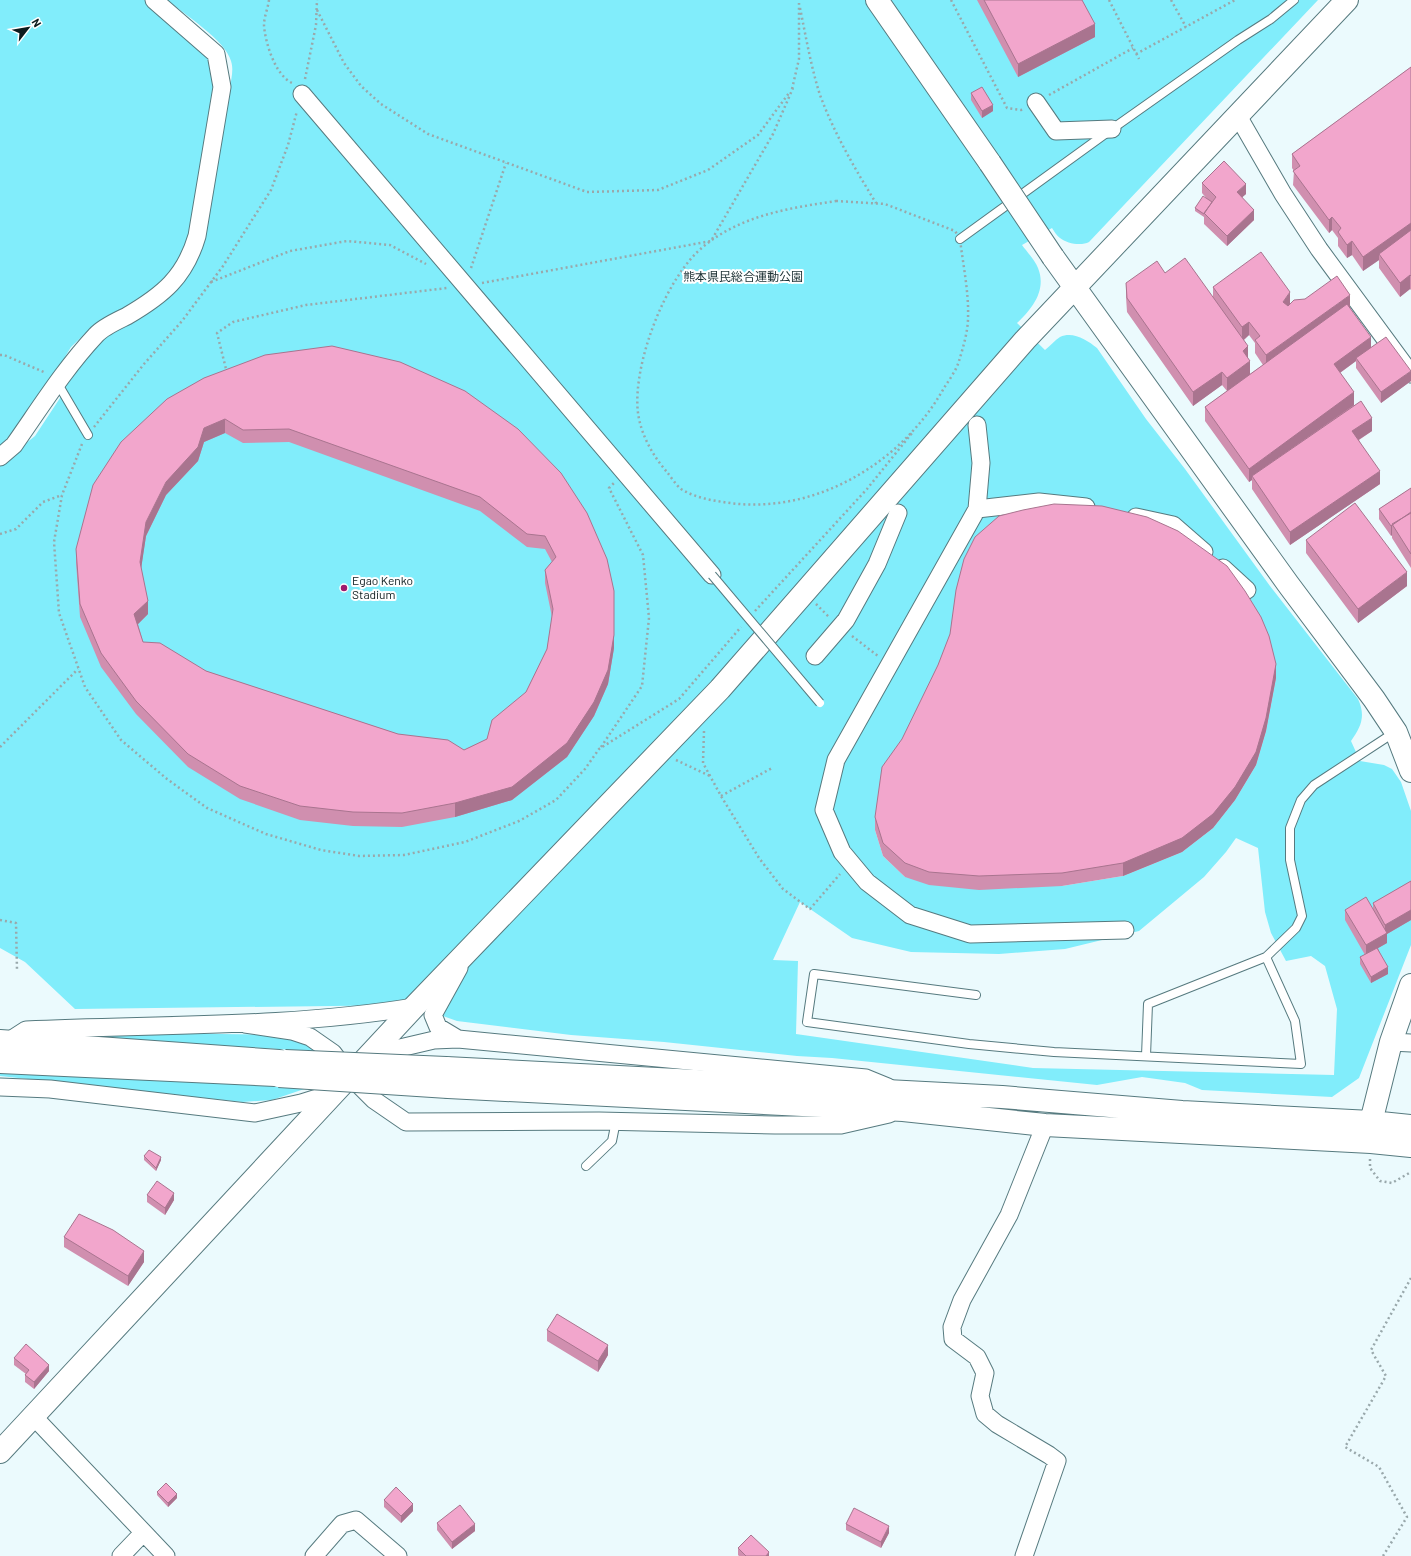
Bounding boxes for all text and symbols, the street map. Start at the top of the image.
north arrow [8,8,48,48]
text: N [30,16,44,29]
park label: 熊本県民総合運動公園 [683,269,803,283]
place label: Egao Kenko Stadium [352,573,413,601]
marker: Egao Kenko Stadium [339,583,349,593]

